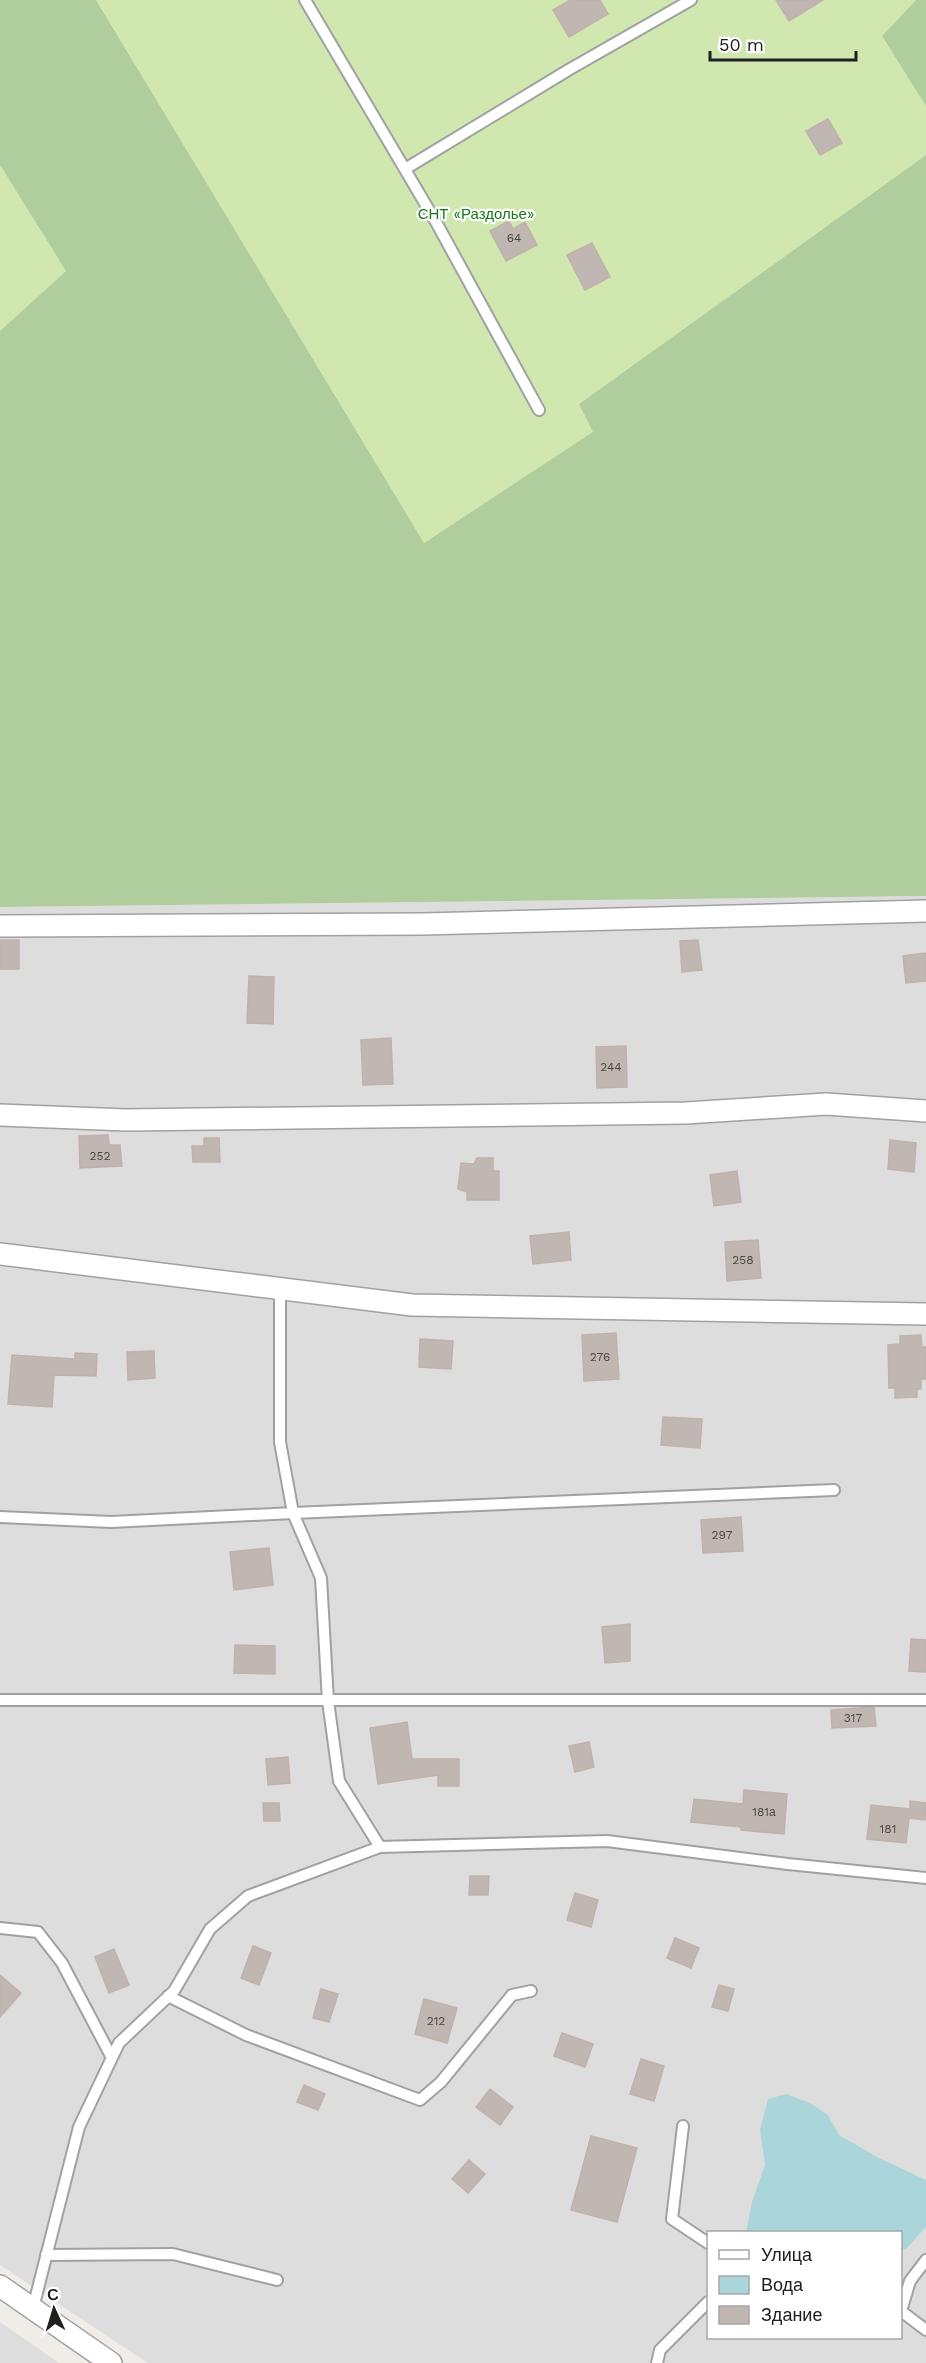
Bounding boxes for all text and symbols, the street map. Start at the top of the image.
scale bar [710,24,856,62]
text: 50 m [719,34,764,55]
park label: СНТ «Раздолье» [418,205,534,223]
house number: 64 [507,231,521,245]
house number: 244 [600,1060,622,1074]
house number: 252 [90,1149,110,1163]
house number: 258 [732,1253,754,1267]
house number: 276 [590,1350,610,1364]
house number: 297 [712,1528,733,1542]
house number: 317 [844,1711,862,1725]
house number: 181а [752,1805,776,1819]
house number: 181 [880,1822,896,1836]
house number: 212 [427,2014,445,2028]
legend [707,2231,902,2339]
text: Улица [761,2244,813,2265]
text: Вода [761,2274,804,2295]
north arrow [24,2279,84,2339]
text: С [47,2285,60,2304]
text: Здание [761,2304,822,2325]

